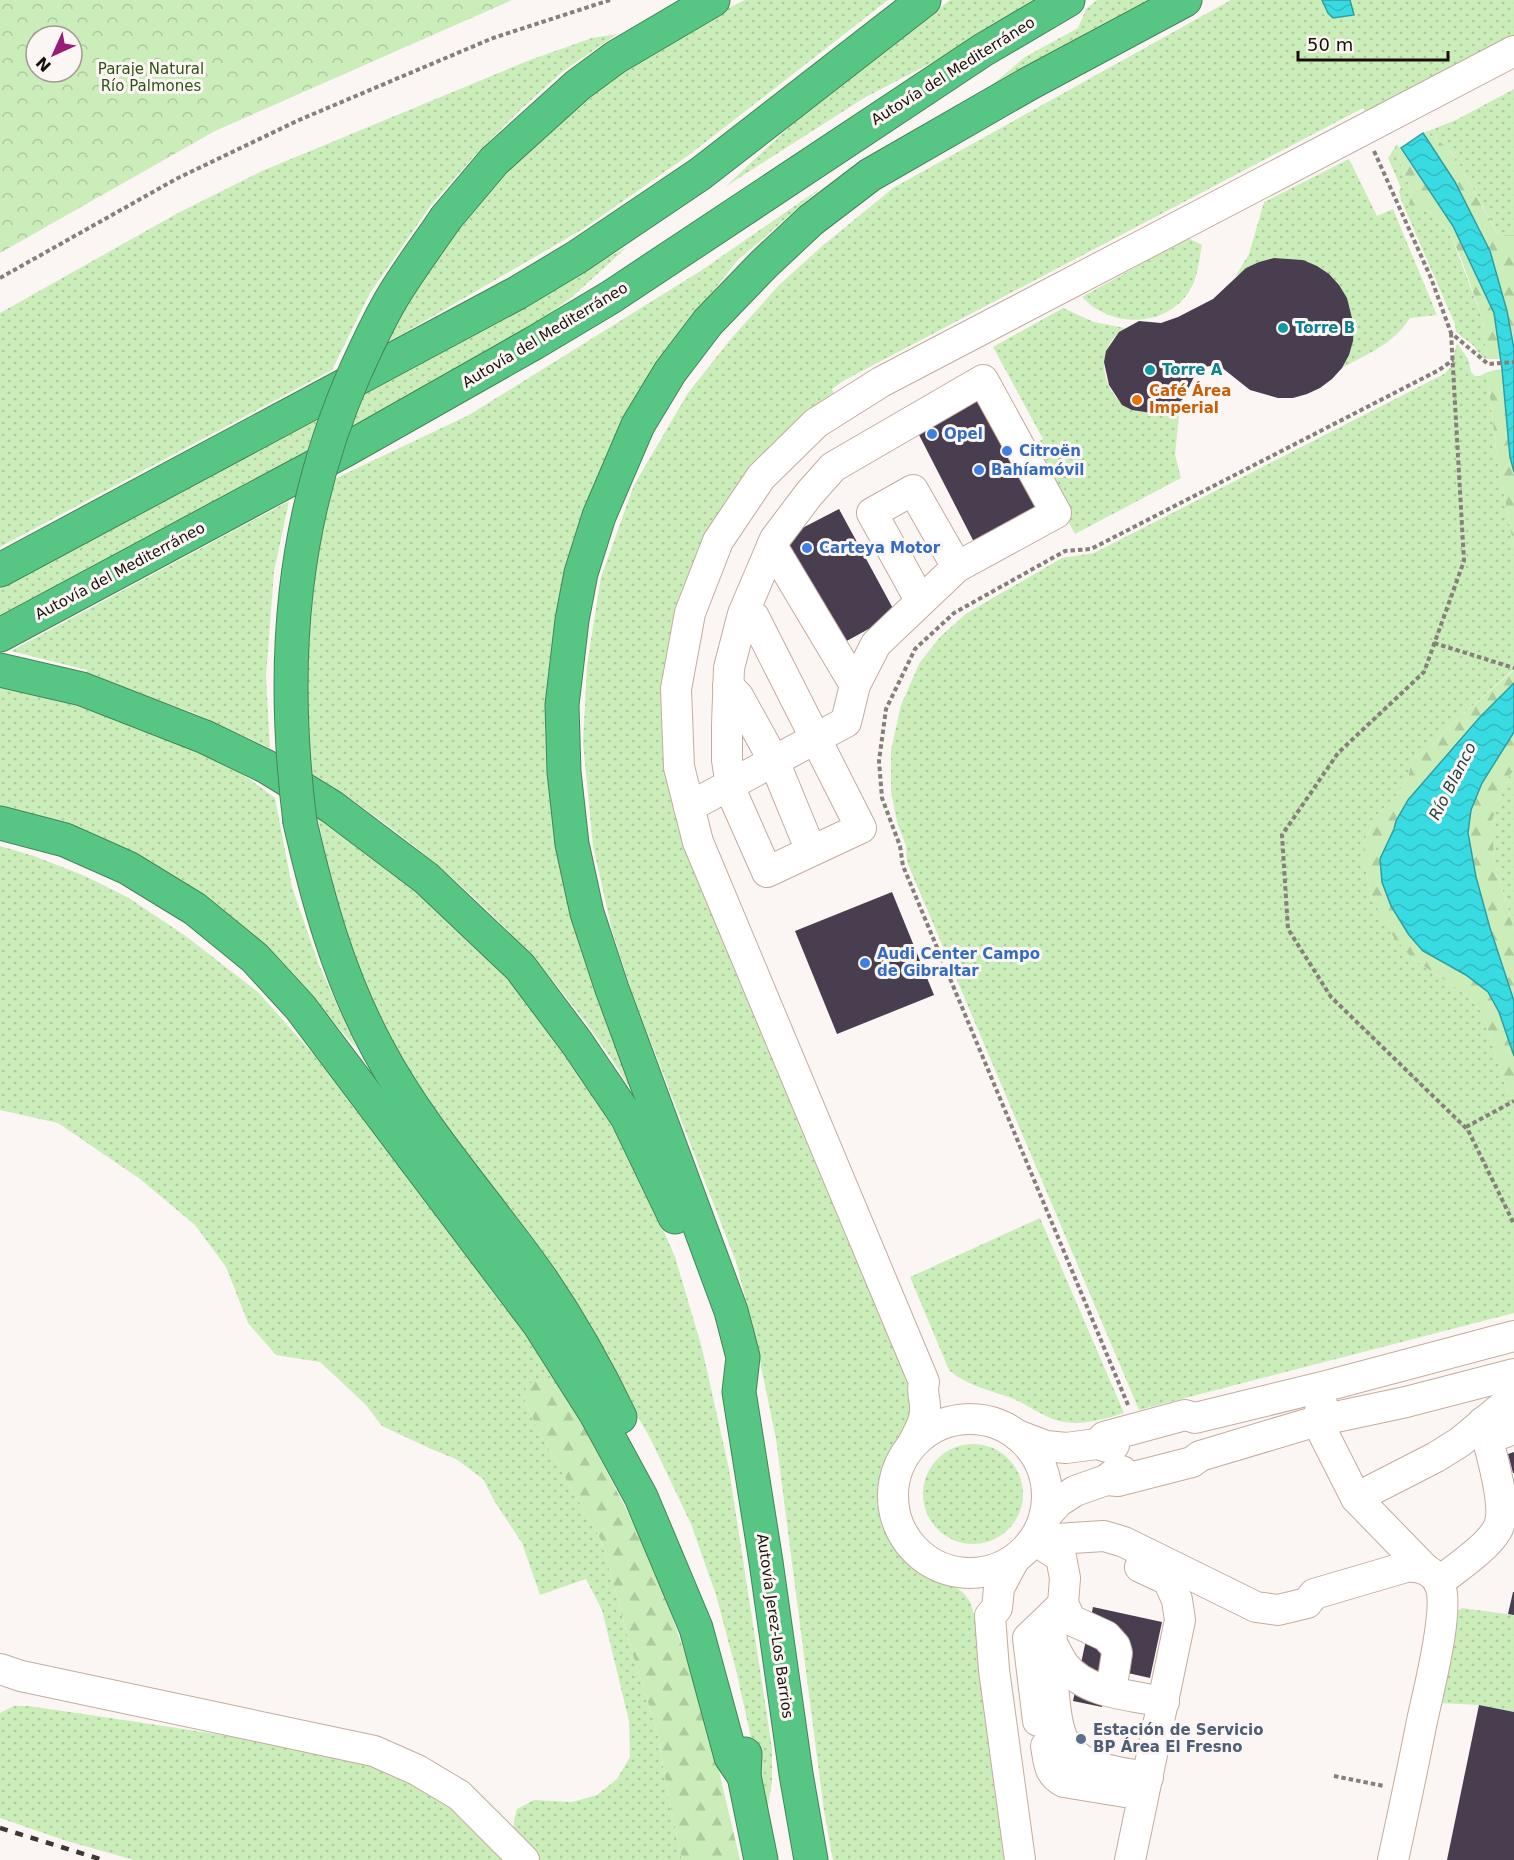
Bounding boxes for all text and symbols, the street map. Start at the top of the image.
street label: Autovía del Mediterráneo [868,13,1038,129]
north arrow [24,24,84,84]
scale bar [1298,24,1448,62]
text: 50 m [1307,34,1353,55]
text: N [32,53,55,76]
park label: Paraje Natural Río Palmones [98,60,204,95]
street label: Autovía del Mediterráneo [459,278,631,392]
place label: Torre B [1295,319,1355,337]
marker: Torre B [1276,321,1290,335]
place label: Torre A [1162,361,1223,379]
marker: Torre A [1143,363,1157,377]
place label: Café Área Imperial [1149,381,1231,417]
marker: Café Área Imperial [1130,393,1144,407]
place label: Opel [944,425,983,443]
marker: Opel [925,427,939,441]
place label: Citroën [1019,442,1081,460]
marker: Citroën [1000,444,1014,458]
place label: Bahíamóvil [991,461,1085,479]
marker: Bahíamóvil [972,463,986,477]
street label: Autovía del Mediterráneo [32,519,208,623]
place label: Carteya Motor [819,539,941,557]
marker: Carteya Motor [800,541,814,555]
water label: Río Blanco [1425,739,1480,823]
place label: Audi Center Campo de Gibraltar [877,945,1040,980]
marker: Audi Center Campo de Gibraltar [858,956,872,970]
street label: Autovía Jerez-Los Barrios [753,1532,797,1720]
place label: Estación de Servicio BP Área El Fresno [1093,1721,1263,1756]
marker: Estación de Servicio BP Área El Fresno [1074,1732,1088,1746]

